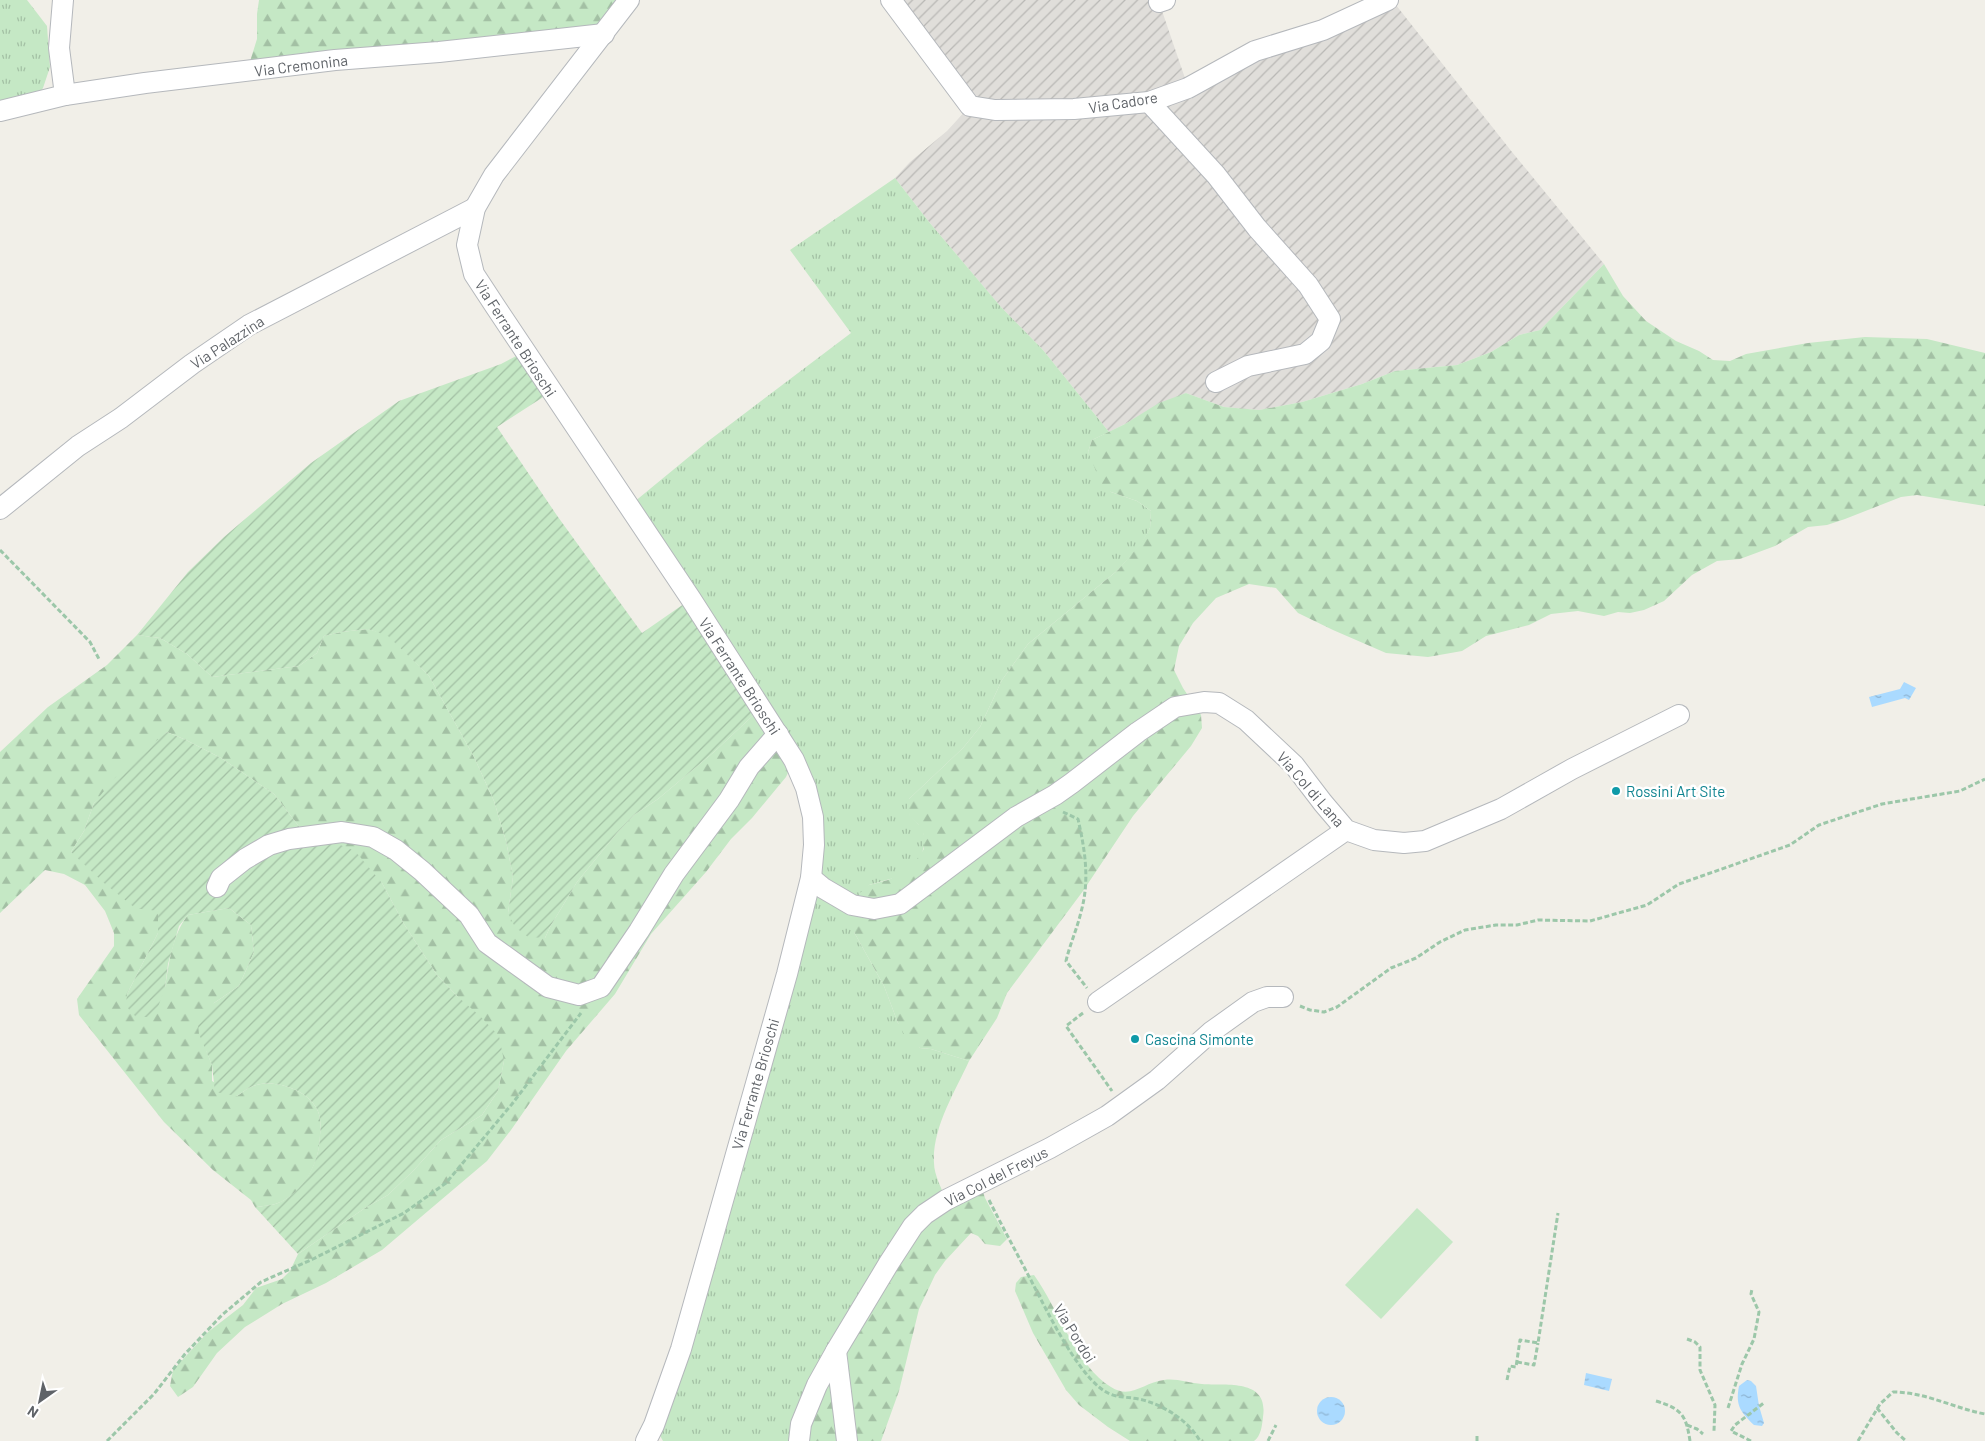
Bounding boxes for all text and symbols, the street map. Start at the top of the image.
street label: Via Cremonina [253,50,349,80]
street label: Via Cadore [1087,88,1159,116]
street label: Via Ferrante Brioschi [471,276,561,400]
street label: Via Palazzina [187,312,267,372]
street label: Via Ferrante Brioschi [695,614,785,738]
street label: Via Col di Lana [1273,748,1349,830]
place label: Rossini Art Site [1626,782,1725,800]
marker: Rossini Art Site [1610,785,1622,797]
street label: Via Ferrante Brioschi [728,1016,782,1152]
place label: Cascina Simonte [1145,1030,1254,1048]
marker: Cascina Simonte [1129,1033,1141,1045]
street label: Via Col del Freyus [941,1142,1051,1210]
street label: Via Pordoi [1050,1300,1100,1366]
north arrow [15,1376,65,1426]
text: N [24,1403,41,1422]

